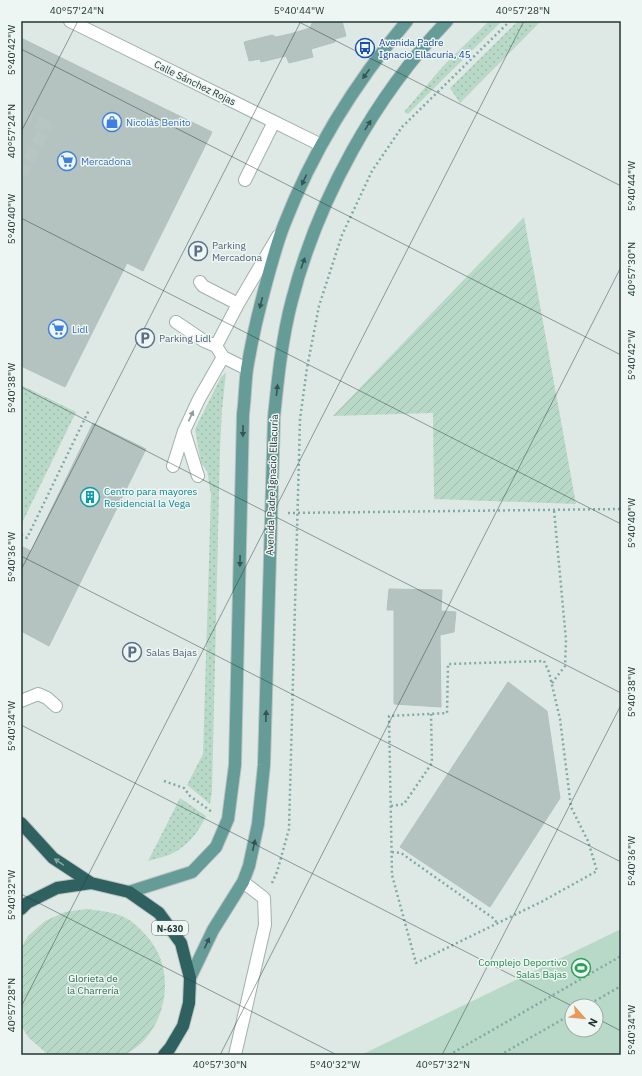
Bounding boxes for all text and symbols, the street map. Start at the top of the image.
text: 40°57'24"N [50,4,104,17]
text: 5°40'44"W [274,4,324,17]
text: 40°57'28"N [496,4,550,17]
text: 5°40'42"W [5,25,18,75]
place label: Avenida Padre Ignacio Ellacuría, 45 [379,36,471,61]
bus stop icon: Avenida Padre Ignacio Ellacuría, 45 [354,37,376,59]
street label: Calle Sánchez Rojas [152,58,238,108]
one-way arrow [362,68,370,79]
text: 40°57'24"N [5,104,18,158]
shop icon: Nicolás Benito [101,111,123,133]
place label: Nicolás Benito [126,116,191,129]
one-way arrow [365,119,372,131]
supermarket icon: Mercadona [56,150,78,172]
place label: Mercadona [81,155,132,168]
text: 5°40'44"W [625,161,638,211]
one-way arrow [301,174,307,186]
text: 5°40'40"W [5,194,18,244]
place label: Parking Mercadona [212,239,263,264]
parking icon: Parking Mercadona [187,240,209,262]
text: 40°57'30"N [625,242,638,296]
one-way arrow [300,257,306,269]
one-way arrow [258,296,264,309]
supermarket icon: Lidl [47,318,69,340]
place label: Lidl [72,323,88,336]
parking icon: Parking Lidl [134,327,156,349]
text: 5°40'42"W [625,330,638,380]
place label: Parking Lidl [159,332,211,345]
text: 5°40'38"W [5,363,18,413]
one-way arrow [273,384,280,396]
one-way arrow [188,411,194,422]
street label: Avenida Padre Ignacio Ellacuría [263,413,281,556]
one-way arrow [240,425,246,438]
place label: Centro para mayores Residencial la Vega [104,485,198,510]
building icon: Centro para mayores Residencial la Vega [79,486,101,508]
text: 5°40'40"W [625,498,638,548]
text: 5°40'36"W [5,532,18,582]
one-way arrow [237,555,243,568]
parking icon: Salas Bajas [121,641,143,663]
place label: Salas Bajas [146,646,197,659]
text: 5°40'38"W [625,667,638,717]
text: 5°40'34"W [5,701,18,751]
one-way arrow [263,709,269,722]
text: 5°40'36"W [625,836,638,886]
one-way arrow [251,839,257,851]
one-way arrow [53,858,64,866]
text: 5°40'32"W [5,870,18,920]
road number: N-630 [152,921,188,935]
one-way arrow [204,937,210,948]
place label: Complejo Deportivo Salas Bajas [478,956,567,981]
sports icon: Complejo Deportivo Salas Bajas [570,957,592,979]
park label: Glorieta de la Charrería [67,972,120,997]
text: 40°57'28"N [5,978,18,1032]
north arrow [564,998,604,1038]
text: 5°40'34"W [625,1005,638,1055]
text: N [585,1016,601,1029]
text: 40°57'30"N [193,1058,247,1071]
text: 5°40'32"W [310,1058,360,1071]
text: 40°57'32"N [416,1058,470,1071]

